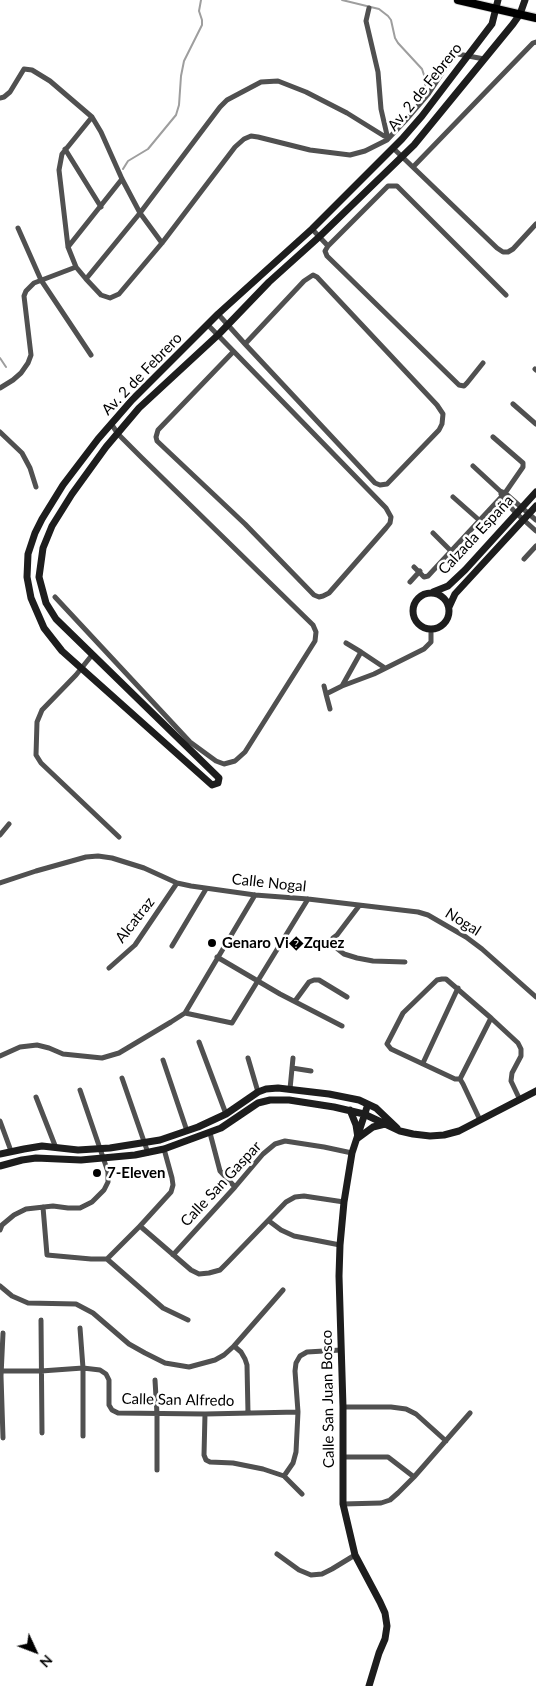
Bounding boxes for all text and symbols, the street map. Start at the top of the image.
street label: Av. 2 de Febrero [384,39,466,135]
street label: Av. 2 de Febrero [98,329,186,419]
street label: Calzada España [435,492,517,578]
street label: Calle Nogal [231,870,307,896]
street label: Alcatraz [112,894,158,946]
street label: Nogal [442,904,484,940]
place label: Genaro Vi�Zquez [222,934,344,952]
marker: Genaro Vi�Zquez [206,937,218,949]
street label: Calle San Gaspar [177,1138,265,1230]
place label: 7-Eleven [107,1164,166,1182]
marker: 7-Eleven [91,1167,103,1179]
street label: Calle San Juan Bosco [318,1330,338,1468]
street label: Calle San Alfredo [121,1390,235,1410]
north arrow [10,1626,60,1676]
text: N [36,1652,56,1671]

